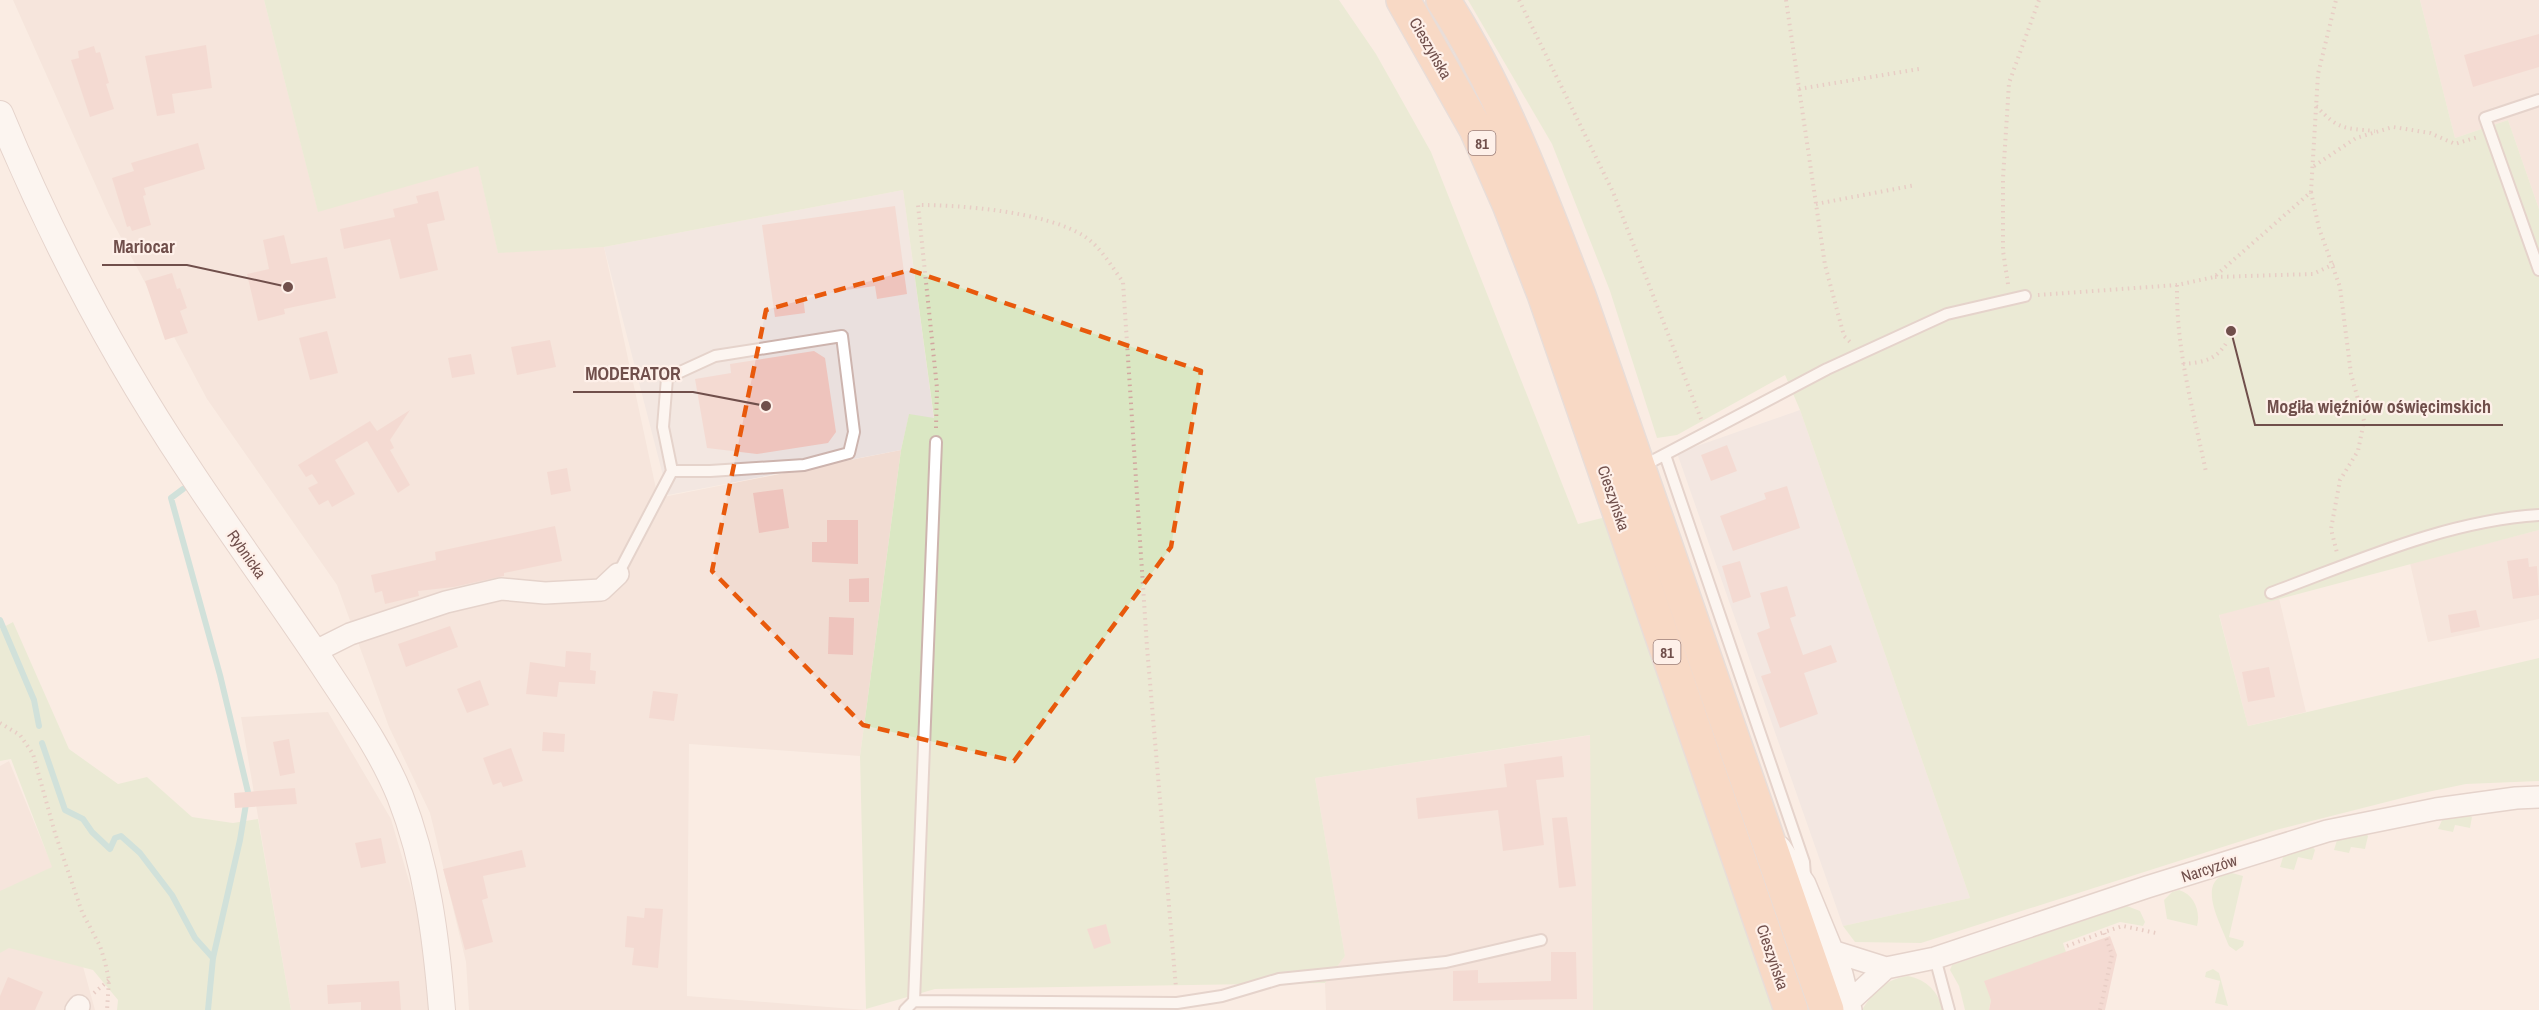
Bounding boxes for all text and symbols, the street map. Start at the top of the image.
street label: Cieszyńska [1405,13,1458,83]
road number: 81 [1468,131,1496,155]
callout: Mariocar [102,229,187,265]
text: Mariocar [113,234,175,259]
callout: MODERATOR [573,356,693,392]
text: MODERATOR [585,361,681,386]
callout: Mogiła więźniów oświęcimskich [2255,389,2503,425]
text: Mogiła więźniów oświęcimskich [2267,394,2491,419]
street label: Cieszyńska [1593,462,1636,534]
street label: Rybnicka [222,525,272,583]
road number: 81 [1654,640,1680,664]
street label: Narcyzów [2178,848,2240,887]
street label: Cieszyńska [1752,921,1795,993]

